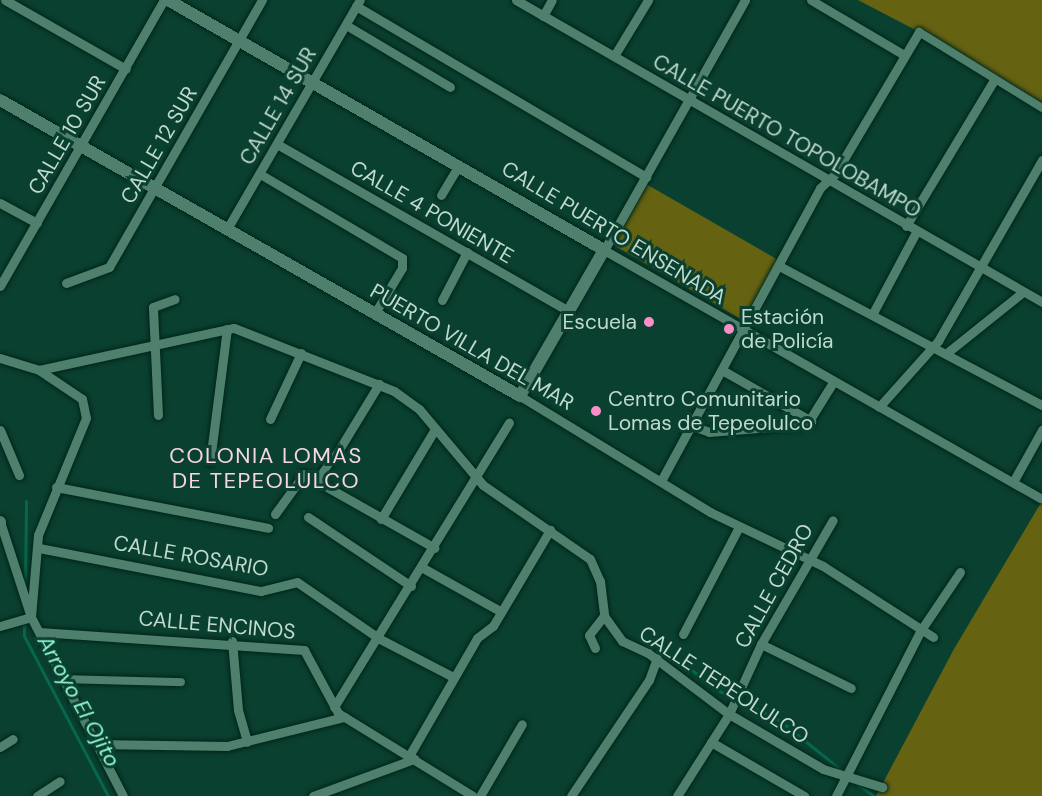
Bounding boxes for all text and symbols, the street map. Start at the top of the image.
street label: CALLE 14 SUR [234,43,322,169]
street label: CALLE PUERTO TOPOLOBAMPO [648,49,926,223]
street label: CALLE 10 SUR [23,71,111,199]
street label: CALLE 12 SUR [115,82,203,208]
street label: CALLE 4 PONIENTE [346,155,518,269]
street label: CALLE PUERTO ENSENADA [497,156,731,310]
street label: PUERTO VILLA DEL MAR [366,278,578,416]
place label: Estación de Policía [741,304,834,354]
place label: Escuela [563,309,637,335]
marker: Escuela [642,315,656,329]
marker: Estación de Policía [722,322,736,336]
place label: Centro Comunitario Lomas de Tepeolulco [608,386,813,436]
marker: Centro Comunitario Lomas de Tepeolulco [589,404,603,418]
district label: COLONIA LOMAS DE TEPEOLULCO [169,442,363,494]
street label: CALLE CEDRO [729,519,819,653]
street label: CALLE ROSARIO [112,530,270,582]
street label: CALLE ENCINOS [137,606,297,644]
street label: CALLE TEPEOLULCO [634,621,814,749]
water label: Arroyo El Ojito [32,631,126,771]

